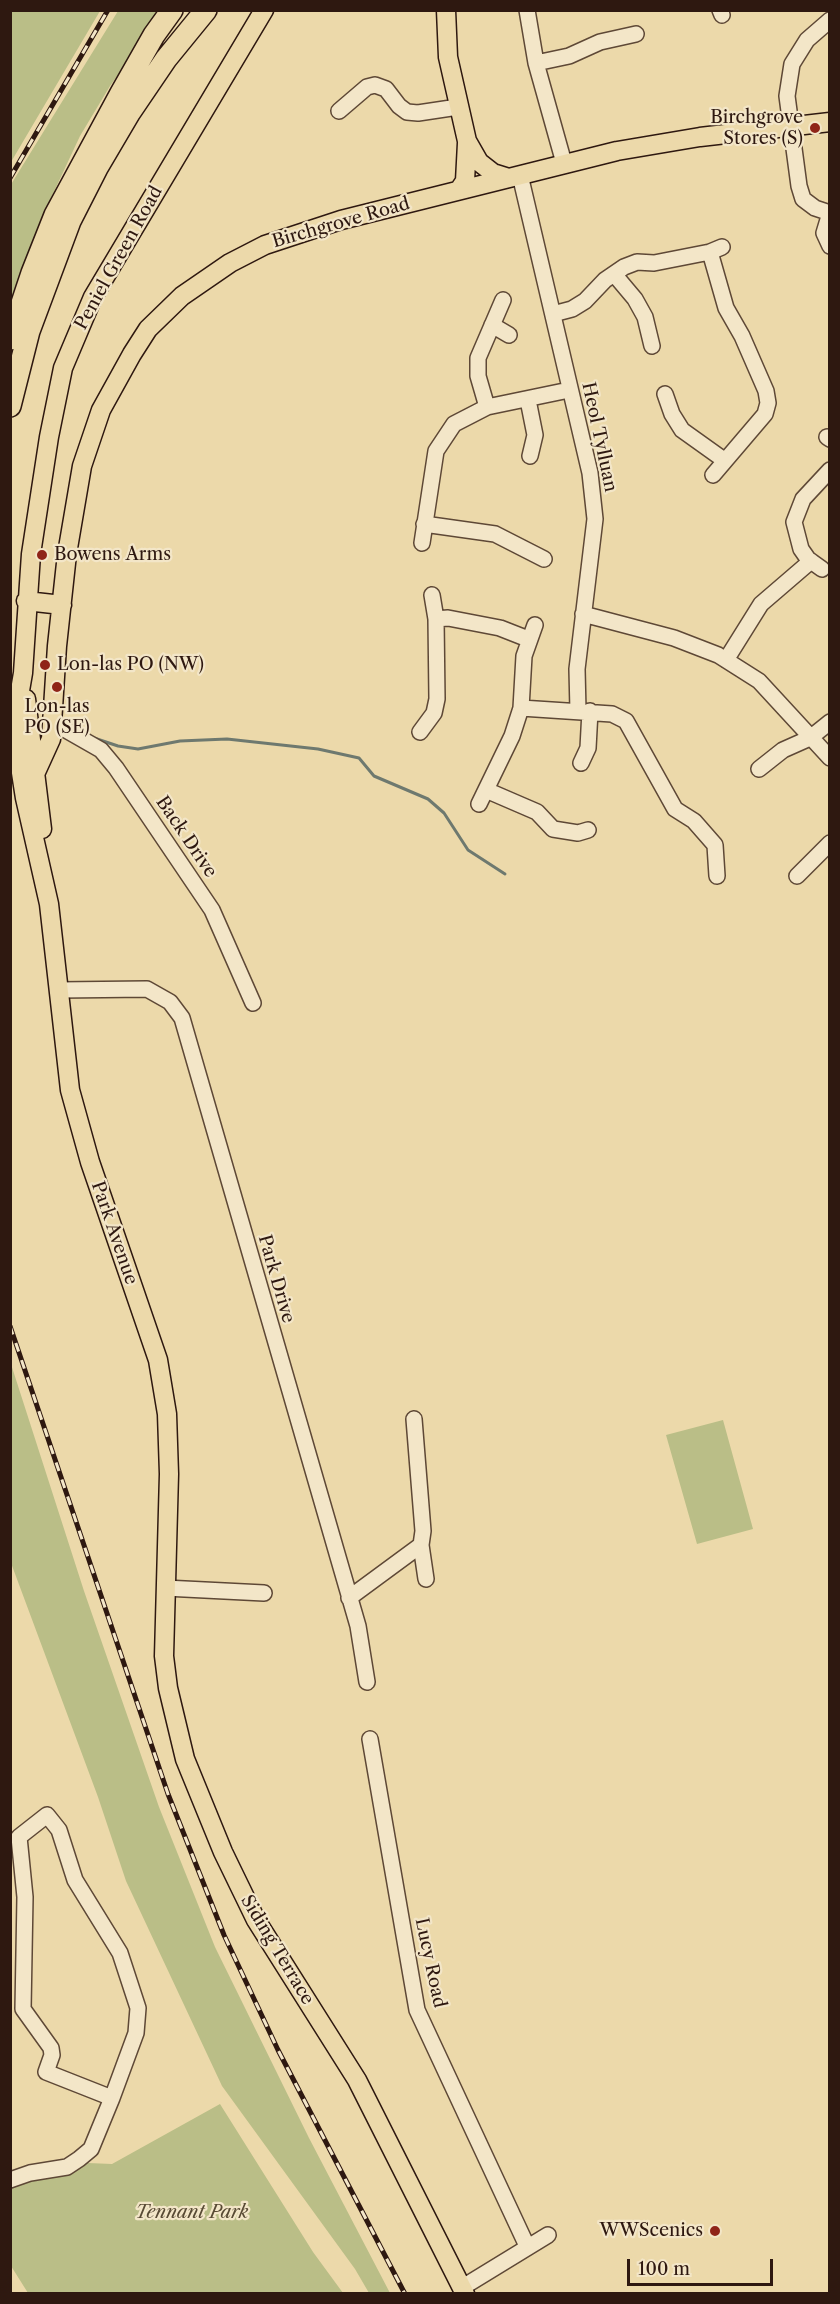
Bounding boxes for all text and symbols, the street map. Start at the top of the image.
place label: Birchgrove Stores (S) [710,107,803,150]
marker: Birchgrove Stores (S) [808,121,822,135]
street label: Peniel Green Road [71,182,167,334]
street label: Birchgrove Road [270,193,412,253]
street label: Heol Tylluan [577,380,621,494]
place label: Bowens Arms [54,544,171,566]
marker: Bowens Arms [35,548,49,562]
place label: Lon-las PO (NW) [57,654,204,676]
marker: Lon-las PO (NW) [38,658,52,672]
marker: Lon-las PO (SE) [50,680,64,694]
place label: Lon-las PO (SE) [24,696,90,738]
street label: Back Drive [151,792,221,882]
street label: Park Avenue [86,1178,142,1288]
street label: Park Drive [253,1232,299,1326]
street label: Siding Terrace [236,1891,318,2009]
street label: Lucy Road [410,1916,450,2010]
park label: Tennant Park [136,2202,248,2224]
place label: WWScenics [600,2220,703,2242]
marker: WWScenics [708,2224,722,2238]
scale bar [630,2247,776,2285]
text: 100 m [638,2258,690,2280]

